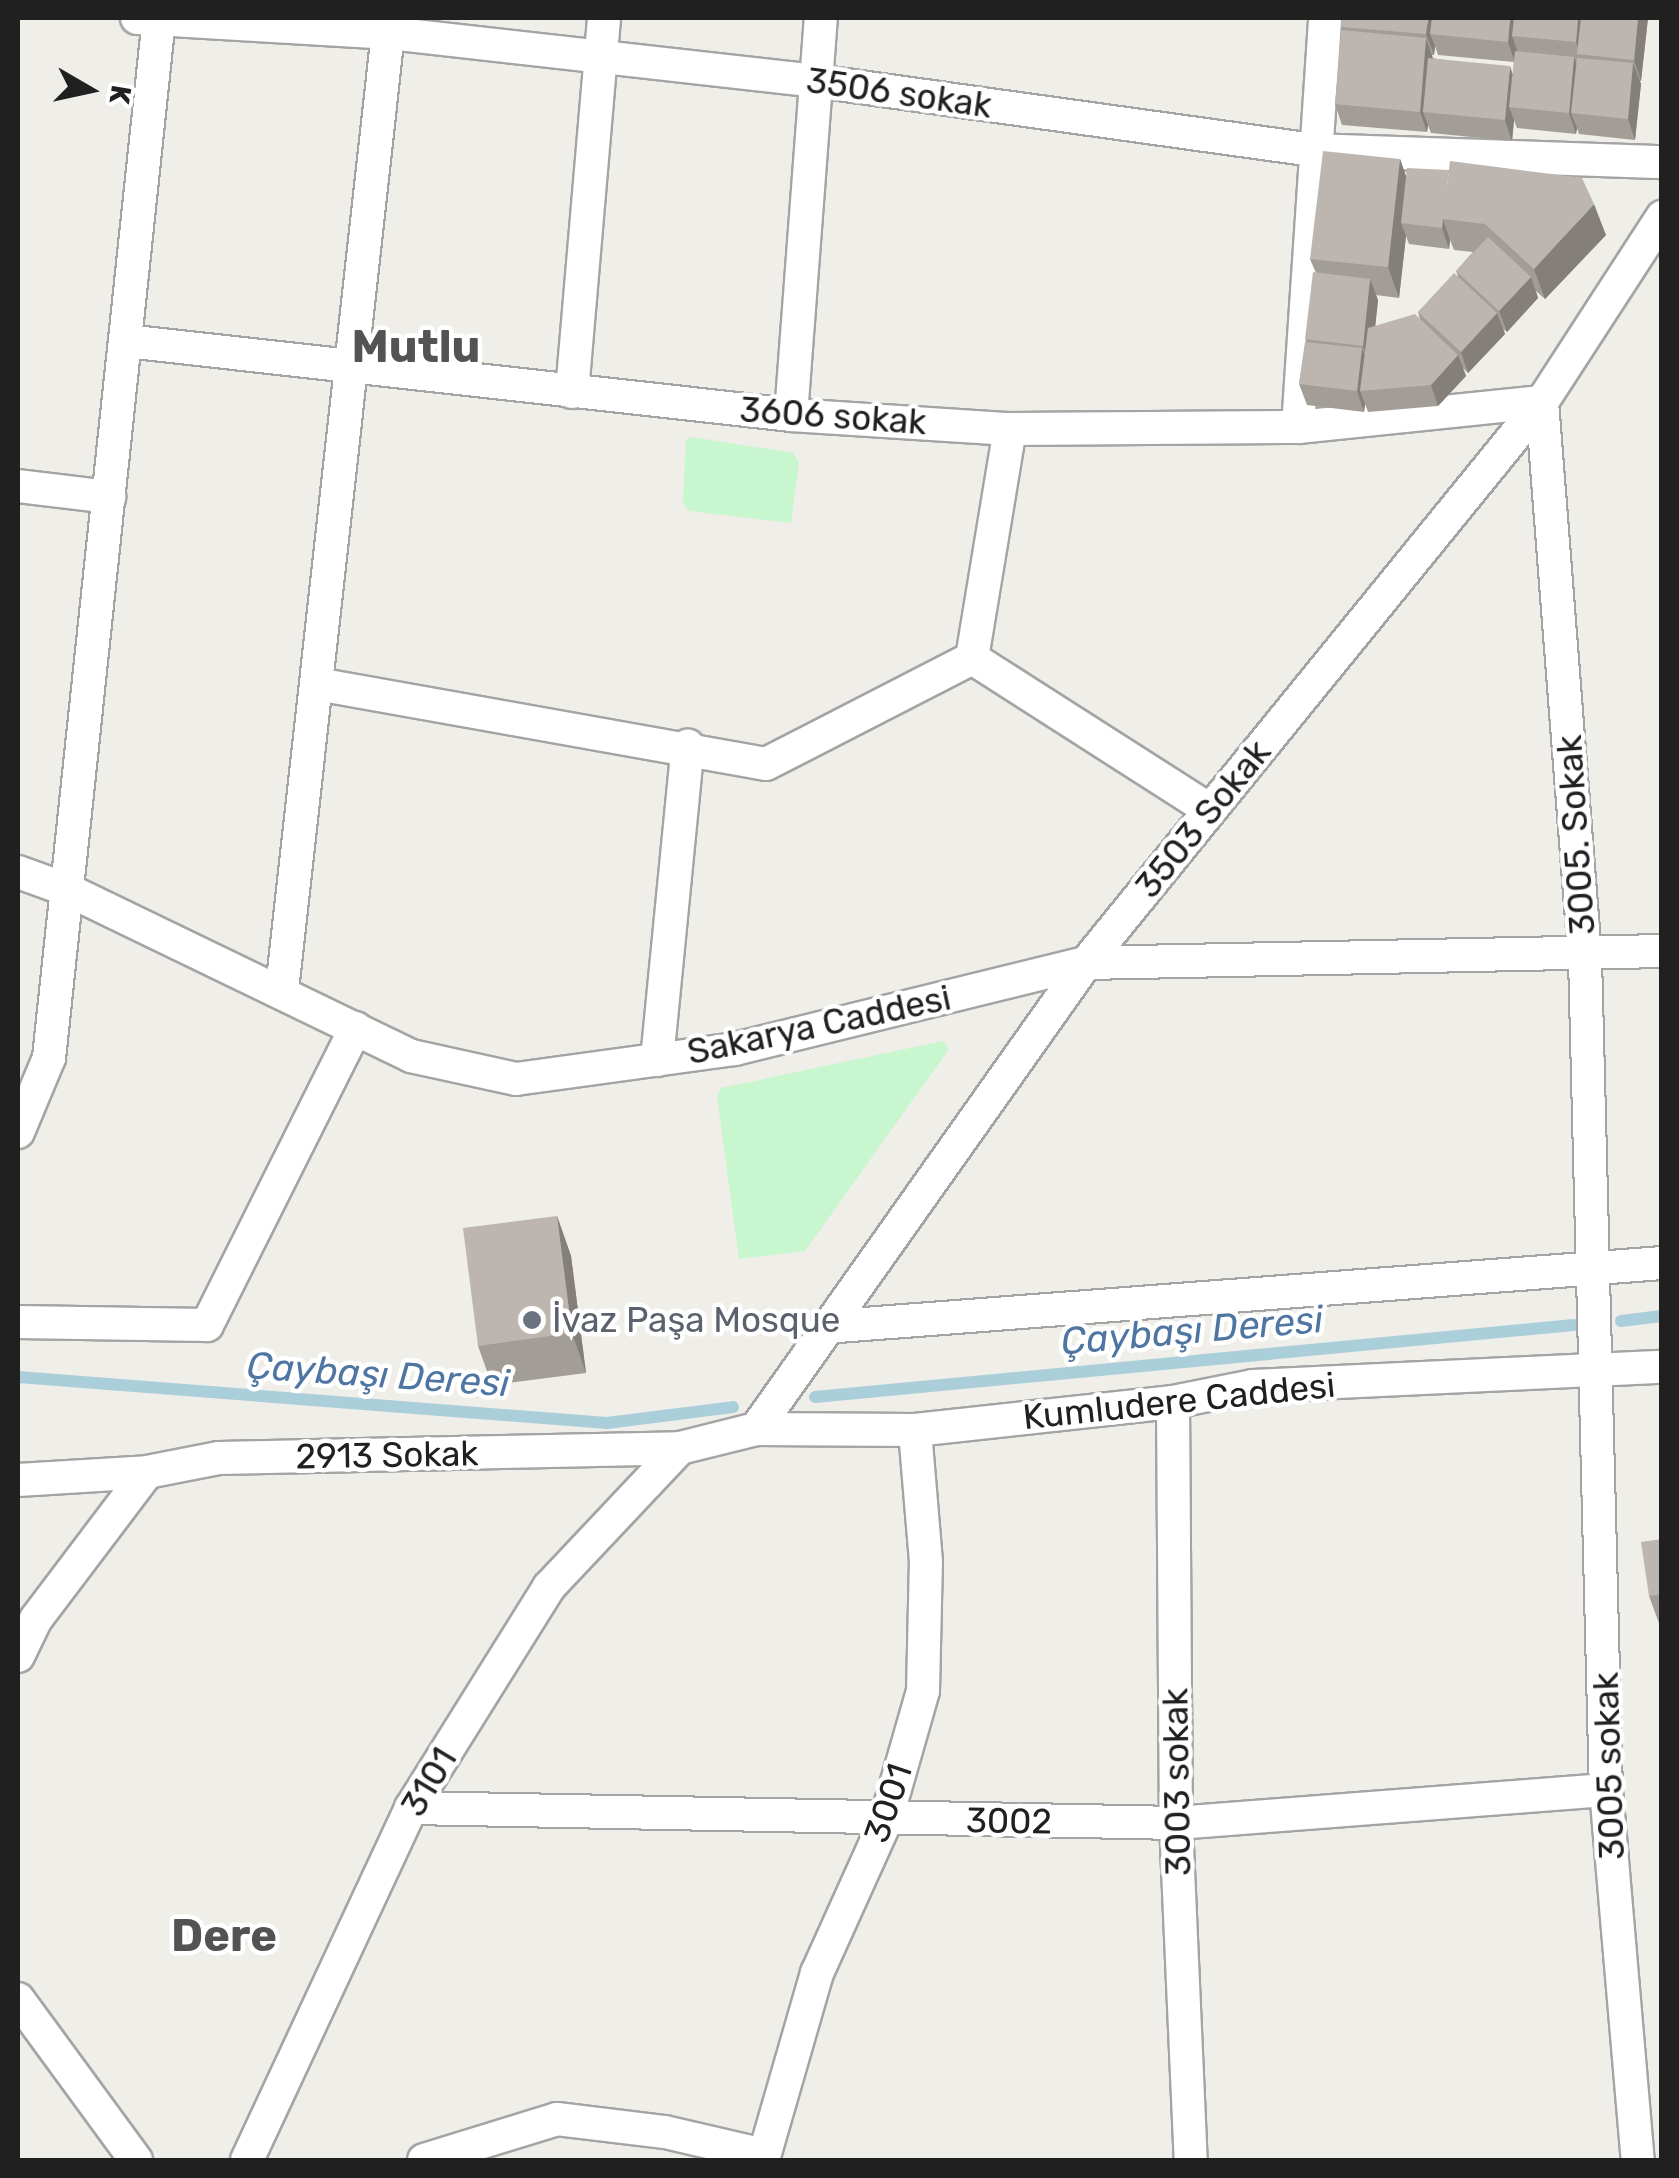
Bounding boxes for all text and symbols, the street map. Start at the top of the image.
north arrow [40,40,140,140]
street label: 3506 sokak [804,59,994,127]
text: K [102,83,138,107]
district label: Mutlu [352,320,480,374]
street label: 3606 sokak [738,389,928,443]
street label: 3503 Sokak [1127,732,1279,906]
street label: 3005. Sokak [1548,734,1604,936]
street label: Sakarya Caddesi [683,977,955,1073]
water label: Çaybaşı Deresi [1059,1297,1325,1365]
place label: İvaz Paşa Mosque [552,1299,840,1341]
marker: İvaz Paşa Mosque [521,1309,543,1331]
water label: Çaybaşı Deresi [245,1343,511,1407]
street label: Kumludere Caddesi [1021,1364,1337,1438]
street label: 2913 Sokak [295,1432,479,1478]
street label: 3005 sokak [1585,1671,1633,1861]
street label: 3003 sokak [1154,1688,1200,1876]
street label: 3101 [392,1740,466,1824]
street label: 3001 [855,1758,921,1848]
street label: 3002 [966,1799,1052,1843]
district label: Dere [171,1909,277,1963]

